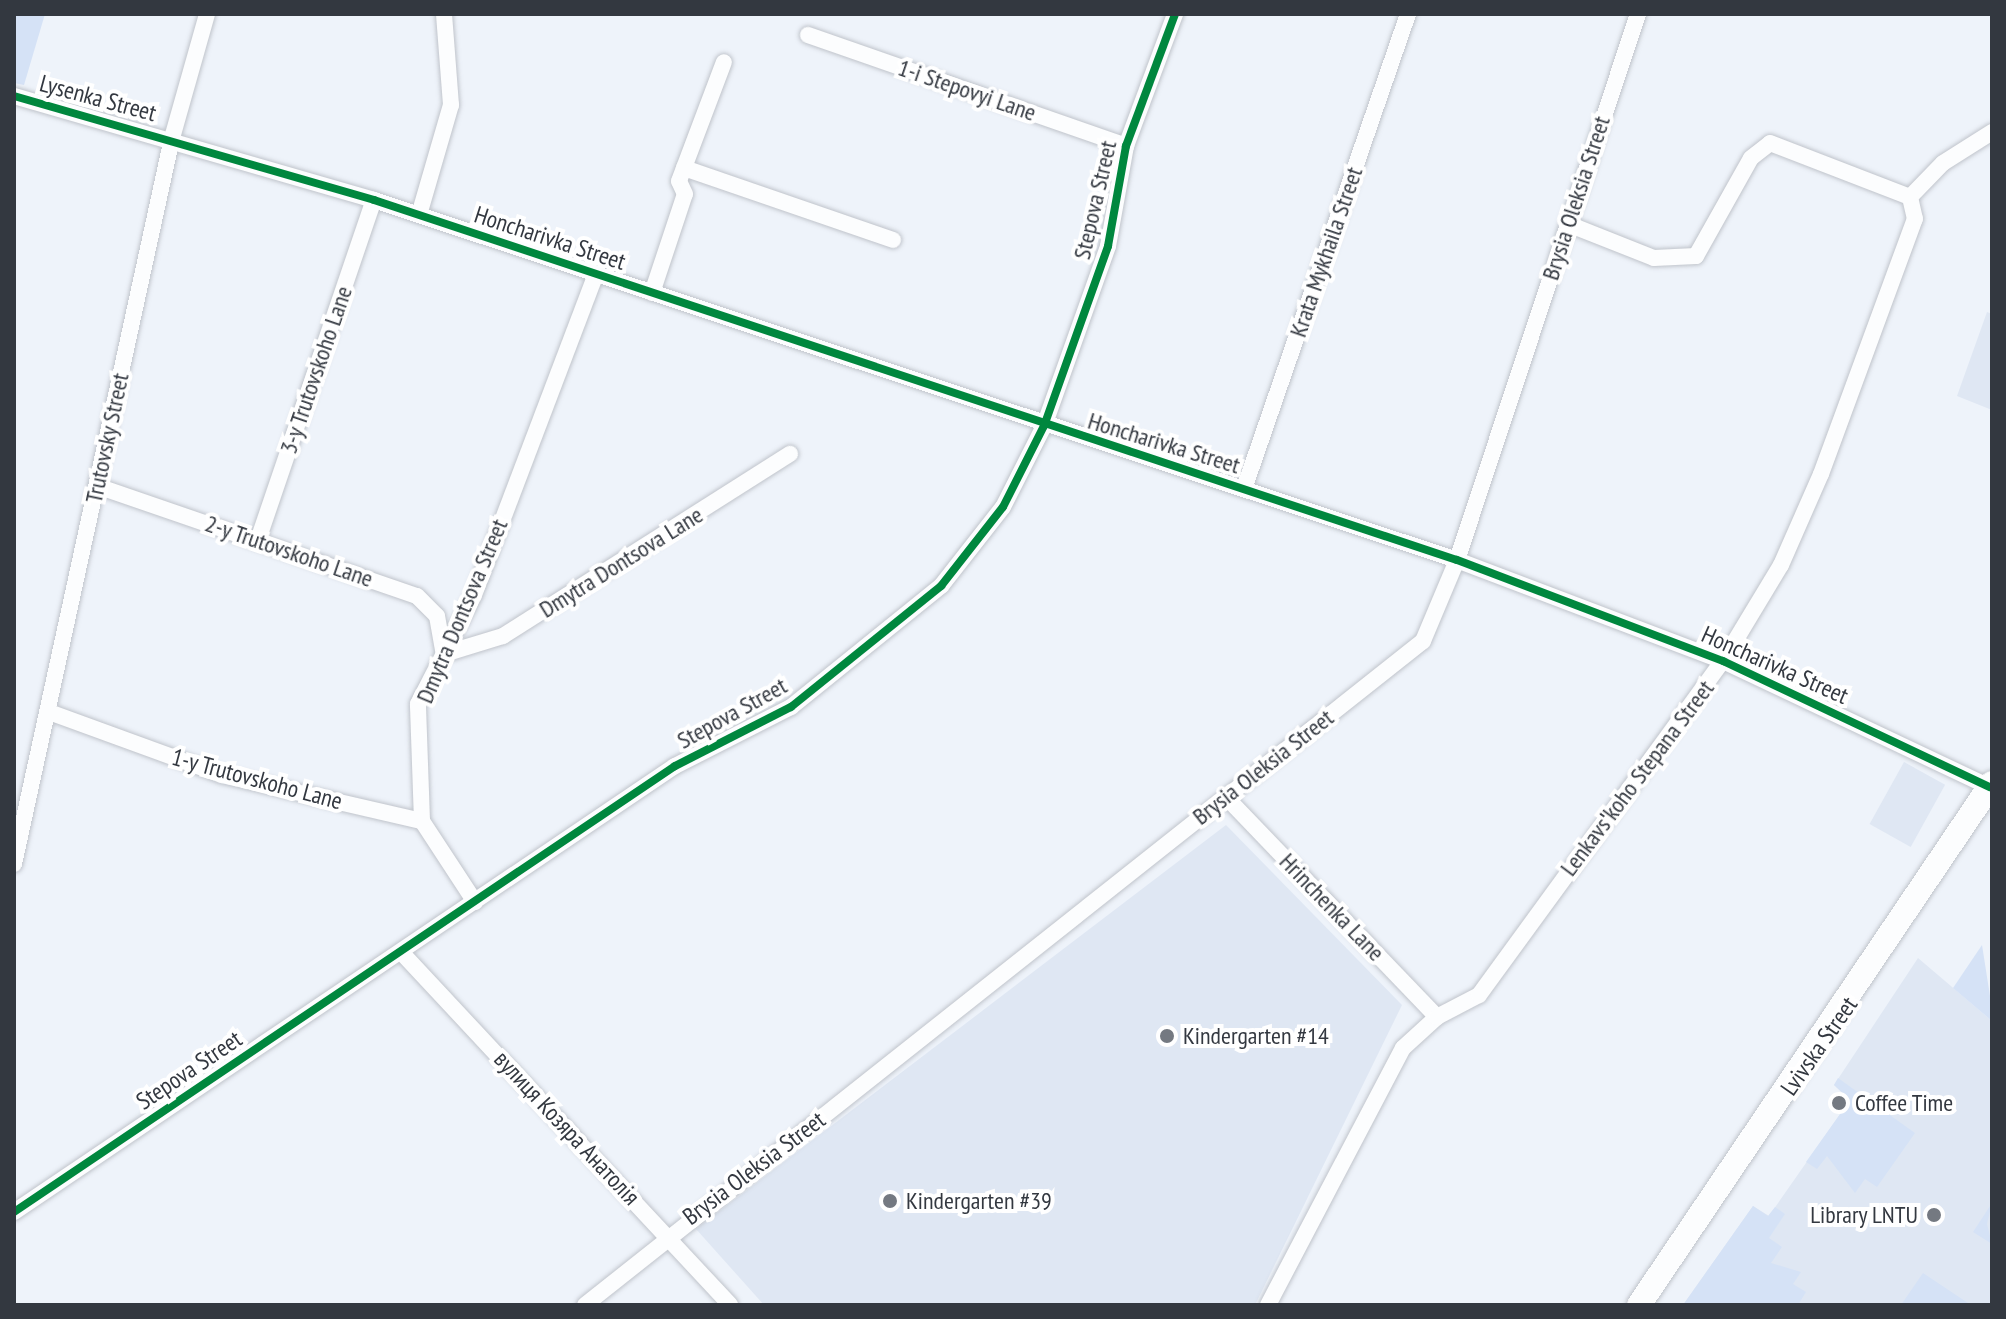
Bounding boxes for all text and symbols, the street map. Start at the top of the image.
street label: 1-i Stepovyi Lane [894,53,1040,127]
street label: Lysenka Street [37,69,159,127]
street label: Brysia Oleksia Street [1536,112,1616,284]
street label: Stepova Street [1067,138,1123,262]
street label: Krata Mykhaila Street [1283,163,1369,341]
street label: Honcharivka Street [471,200,629,276]
street label: 3-y Trutovskoho Lane [274,282,358,458]
street label: Trutovsky Street [79,370,135,506]
street label: Honcharivka Street [1085,406,1243,480]
street label: Dmytra Dontsova Lane [534,500,708,624]
street label: 2-y Trutovskoho Lane [201,509,377,593]
street label: Dmytra Dontsova Street [410,515,514,707]
street label: Honcharivka Street [1697,620,1853,710]
street label: Stepova Street [672,671,792,755]
street label: Lenkavsʹkoho Stepana Street [1554,675,1720,881]
street label: Brysia Oleksia Street [1187,703,1339,831]
street label: 1-y Trutovskoho Lane [168,742,346,816]
street label: Hrinchenka Lane [1274,847,1390,967]
street label: Lvivska Street [1775,991,1863,1101]
place label: Kindergarten #14 [1183,1022,1329,1050]
street label: Stepova Street [131,1024,247,1116]
marker: Kindergarten #14 [1158,1027,1176,1045]
street label: вулиця Козяра Анатолія [488,1045,646,1211]
place label: Coffee Time [1855,1089,1954,1117]
marker: Coffee Time [1830,1094,1848,1112]
street label: Brysia Oleksia Street [677,1105,831,1231]
place label: Kindergarten #39 [906,1187,1052,1215]
marker: Kindergarten #39 [881,1192,899,1210]
place label: Library LNTU [1809,1201,1918,1229]
marker: Library LNTU [1925,1206,1943,1224]

